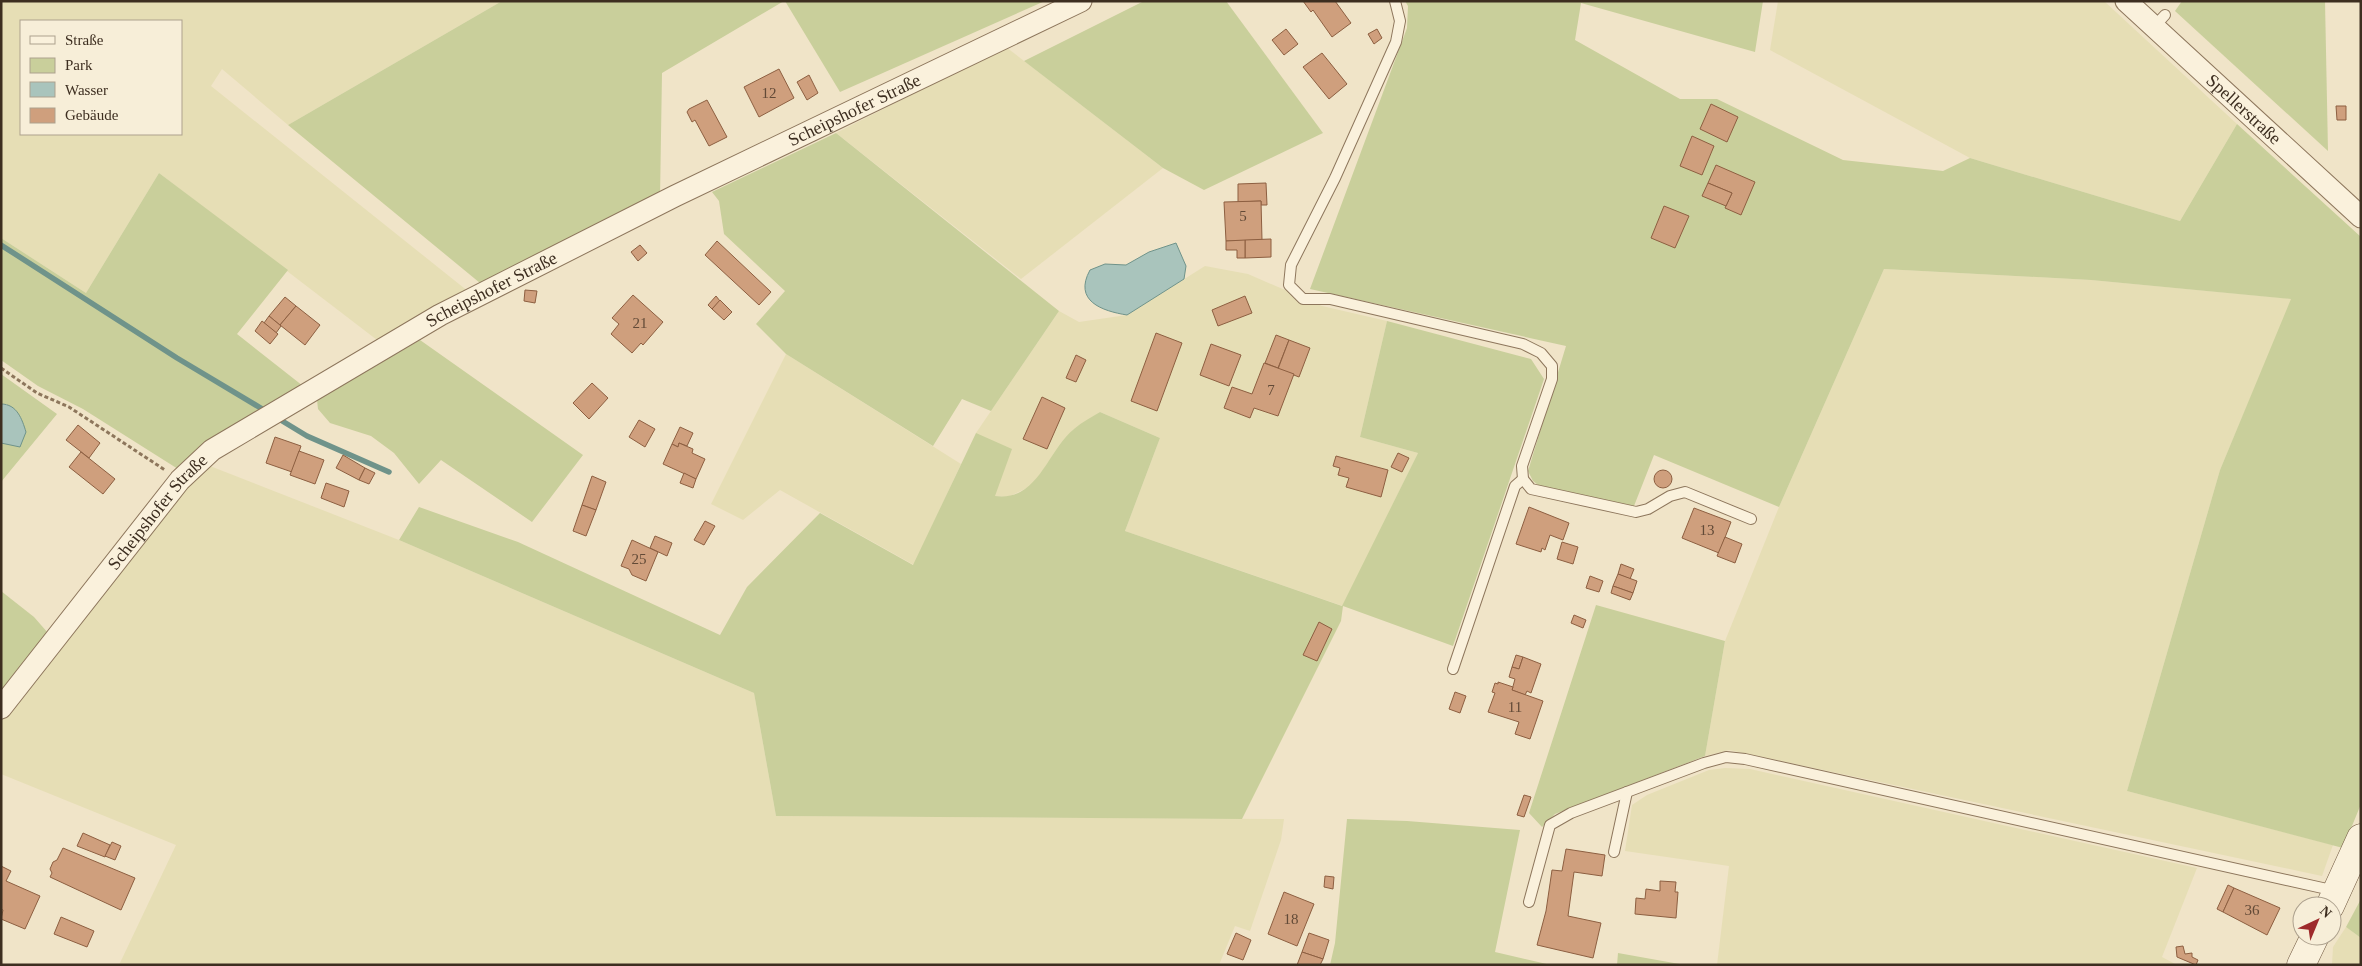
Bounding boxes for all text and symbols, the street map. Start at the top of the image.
legend [20,20,182,135]
text: Straße [65,32,104,48]
text: Park [65,57,93,73]
street label: Scheipshofer Straße [785,70,924,150]
street label: Spellerstraße [2202,70,2285,148]
text: Wasser [65,82,108,98]
house number: 12 [762,85,777,101]
text: Gebäude [65,107,119,123]
house number: 5 [1239,208,1247,224]
street label: Scheipshofer Straße [422,248,560,331]
house number: 21 [633,315,648,331]
house number: 7 [1267,382,1275,398]
street label: Scheipshofer Straße [103,450,211,574]
house number: 13 [1700,522,1715,538]
house number: 25 [632,551,647,567]
house number: 11 [1508,699,1522,715]
north arrow [2292,896,2342,946]
house number: 36 [2245,902,2260,918]
text: N [2317,903,2335,921]
house number: 18 [1284,911,1299,927]

